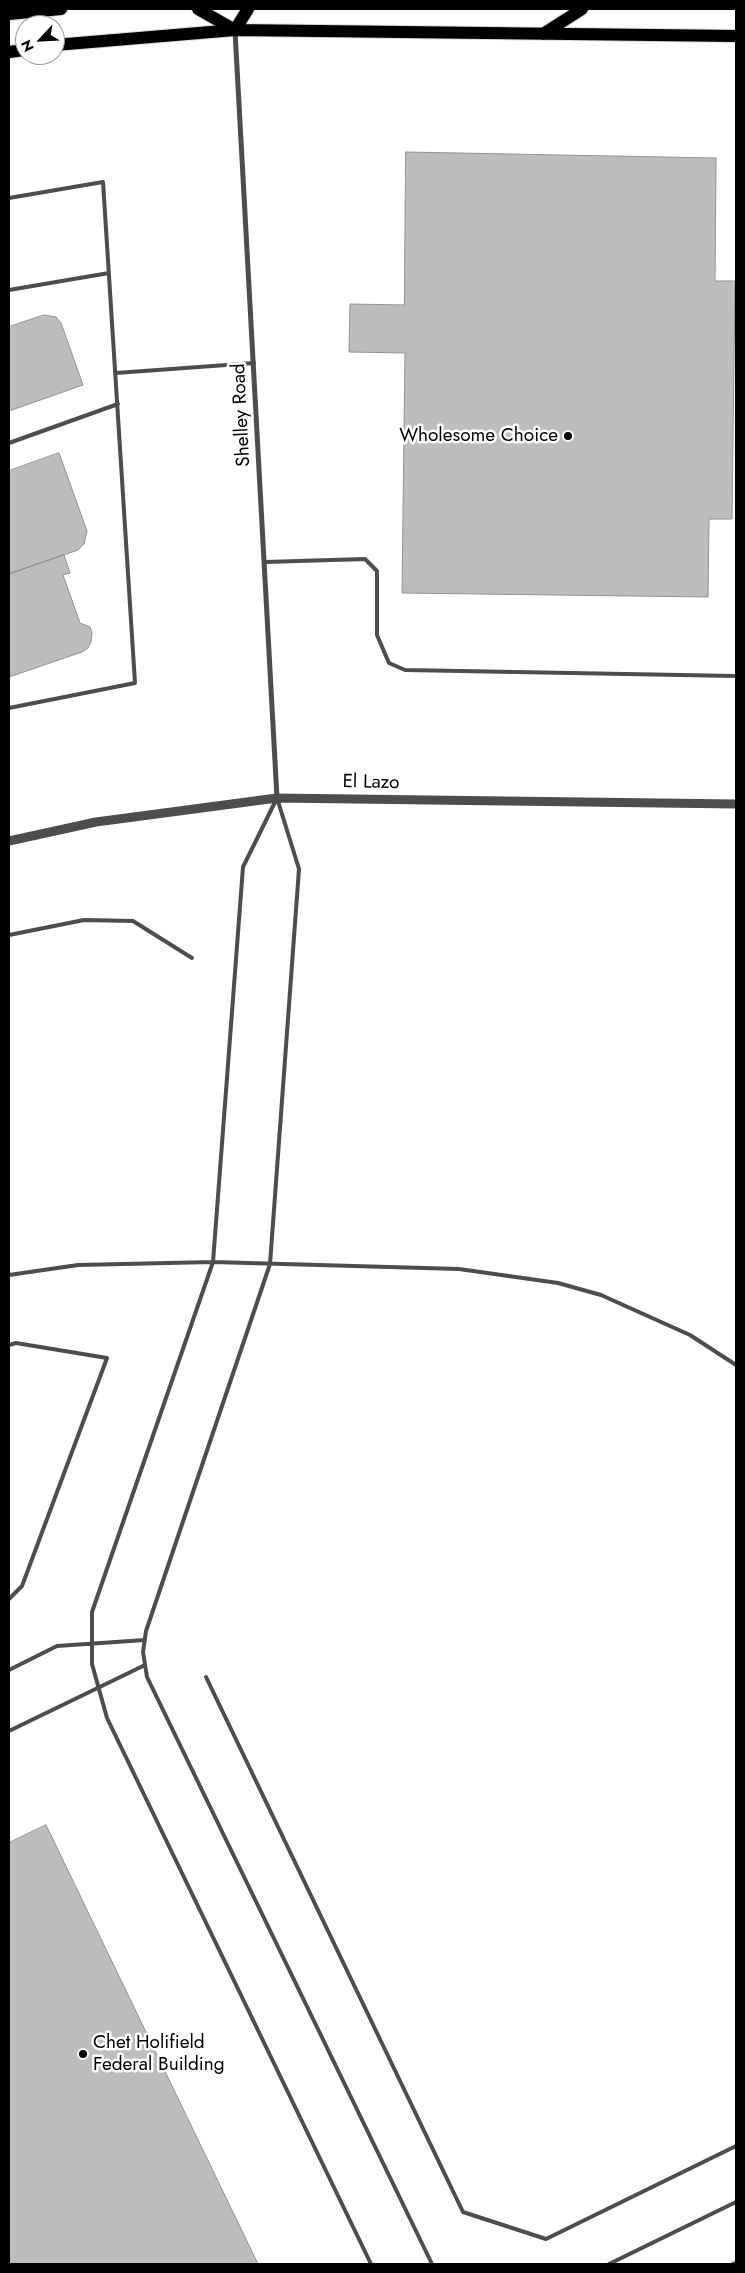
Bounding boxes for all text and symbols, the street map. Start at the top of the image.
north arrow [15,15,65,65]
text: N [16,37,39,55]
street label: Shelley Road [228,363,256,467]
place label: Wholesome Choice [399,425,558,447]
marker: Wholesome Choice [562,430,574,442]
street label: El Lazo [342,771,400,795]
place label: Chet Holifield Federal Building [93,2032,225,2076]
marker: Chet Holifield Federal Building [77,2048,89,2060]

